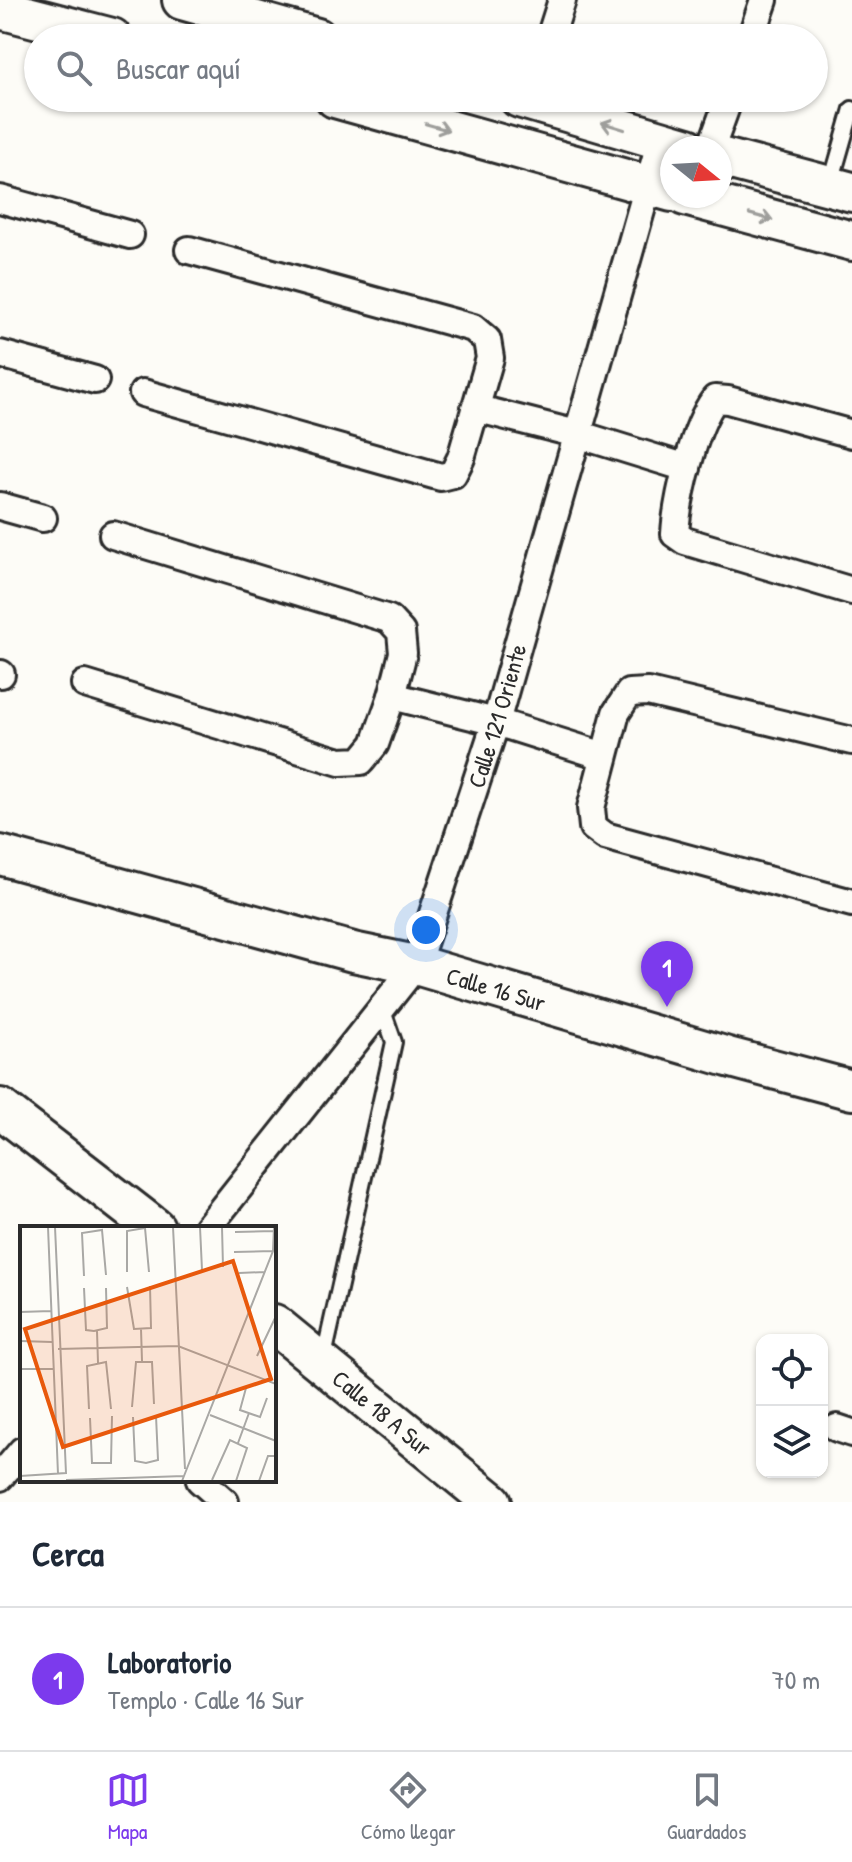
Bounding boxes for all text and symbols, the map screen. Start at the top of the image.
search box [24,24,828,112]
icon: search [52,46,96,90]
text: Buscar aquí [116,48,241,88]
one-way arrow [601,118,627,133]
one-way arrow [423,120,449,135]
north arrow [660,136,732,208]
one-way arrow [747,210,773,225]
street label: Calle 121 Oriente [460,640,533,792]
your location [406,910,446,950]
pin: 1 [641,941,693,1007]
street label: Calle 16 Sur [443,959,549,1018]
inset map [20,1226,276,1482]
map controls [756,1334,828,1478]
button: locate [756,1334,828,1406]
street label: Calle 18 A Sur [326,1362,439,1463]
button: layers [756,1406,828,1478]
text: Cerca [32,1531,104,1577]
text: Laboratorio [108,1642,231,1682]
text: 1 [53,1662,63,1697]
text: 70 m [772,1662,820,1697]
text: Templo · Calle 16 Sur [108,1682,304,1717]
tab: Mapa [106,1768,150,1846]
tab: Cómo llegar [361,1768,456,1846]
tab: Guardados [667,1768,746,1846]

